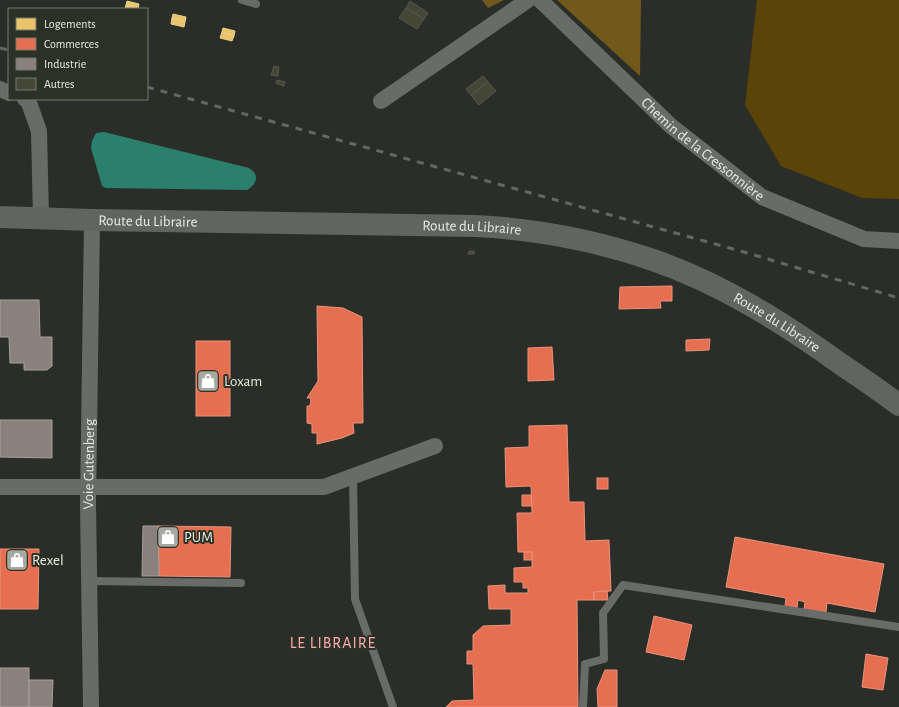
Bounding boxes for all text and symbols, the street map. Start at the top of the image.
legend [8,8,148,100]
text: Logements [44,18,96,30]
text: Commerces [44,38,99,50]
text: Industrie [44,58,86,70]
text: Autres [44,78,74,90]
street label: Chemin de la Cressonnière [639,94,767,203]
street label: Route du Libraire [98,213,198,229]
street label: Route du Libraire [422,218,522,237]
street label: Route du Libraire [731,290,823,355]
shop icon: Loxam [195,368,221,394]
place label: Loxam [224,374,262,389]
street label: Voie Gutenberg [80,418,97,509]
shop icon: PUM [155,524,181,550]
place label: PUM [184,530,213,545]
shop icon: Rexel [4,547,30,573]
place label: Rexel [32,553,64,568]
district label: LE LIBRAIRE [290,635,376,651]

